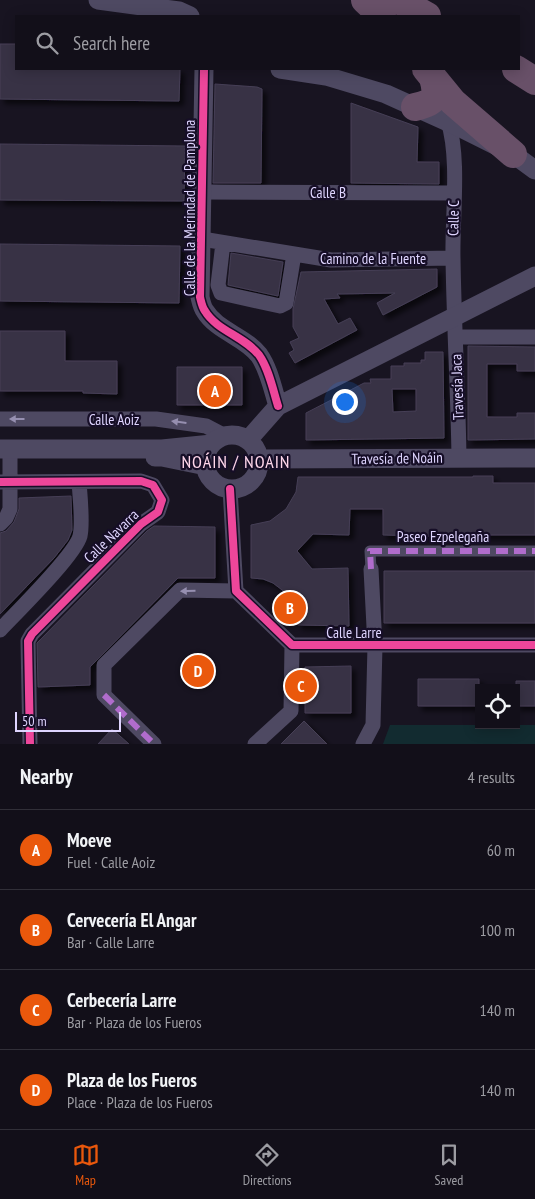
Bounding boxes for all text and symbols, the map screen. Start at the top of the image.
search box [15,15,520,70]
icon: search [33,29,61,57]
text: Search here [73,31,150,55]
street label: Calle de la Merindad de Pamplona [180,120,199,296]
street label: Calle B [310,183,346,202]
street label: Calle C [443,200,463,236]
street label: Camino de la Fuente [320,249,426,268]
street label: Travesía Jaca [446,354,468,420]
pin: A [199,372,231,410]
your location [332,389,358,415]
street label: Calle Aoiz [89,410,139,429]
one-way arrow [9,415,25,423]
one-way arrow [171,418,187,426]
street label: Travesía de Noáin [351,448,443,468]
district label: NOÁIN / NOAIN [181,450,291,473]
street label: Calle Navarra [80,505,142,567]
street label: Paseo Ezpelegaña [397,527,489,546]
one-way arrow [179,587,195,595]
pin: B [274,589,306,627]
street label: Calle Larre [326,623,382,642]
pin: D [182,652,214,690]
pin: C [285,667,317,705]
map controls [475,684,520,729]
button: locate [475,684,520,729]
scale bar [15,709,121,732]
text: 50 m [22,712,47,730]
text: Nearby [20,763,73,790]
text: 4 results [468,767,515,787]
text: Moeve [67,828,112,852]
text: A [32,840,40,860]
text: 60 m [487,840,515,860]
text: Fuel · Calle Aoiz [67,852,155,872]
text: Cervecería El Angar [67,908,196,932]
text: B [32,920,40,940]
text: 100 m [480,920,515,940]
text: Bar · Calle Larre [67,932,155,952]
text: Cerbecería Larre [67,988,177,1012]
text: C [32,1000,40,1020]
text: 140 m [480,1000,515,1020]
text: Bar · Plaza de los Fueros [67,1012,202,1032]
text: Plaza de los Fueros [67,1068,197,1092]
text: D [32,1080,40,1100]
text: 140 m [480,1080,515,1100]
text: Place · Plaza de los Fueros [67,1092,213,1112]
tab: Map [72,1141,100,1189]
tab: Directions [243,1141,291,1189]
tab: Saved [435,1141,463,1189]

